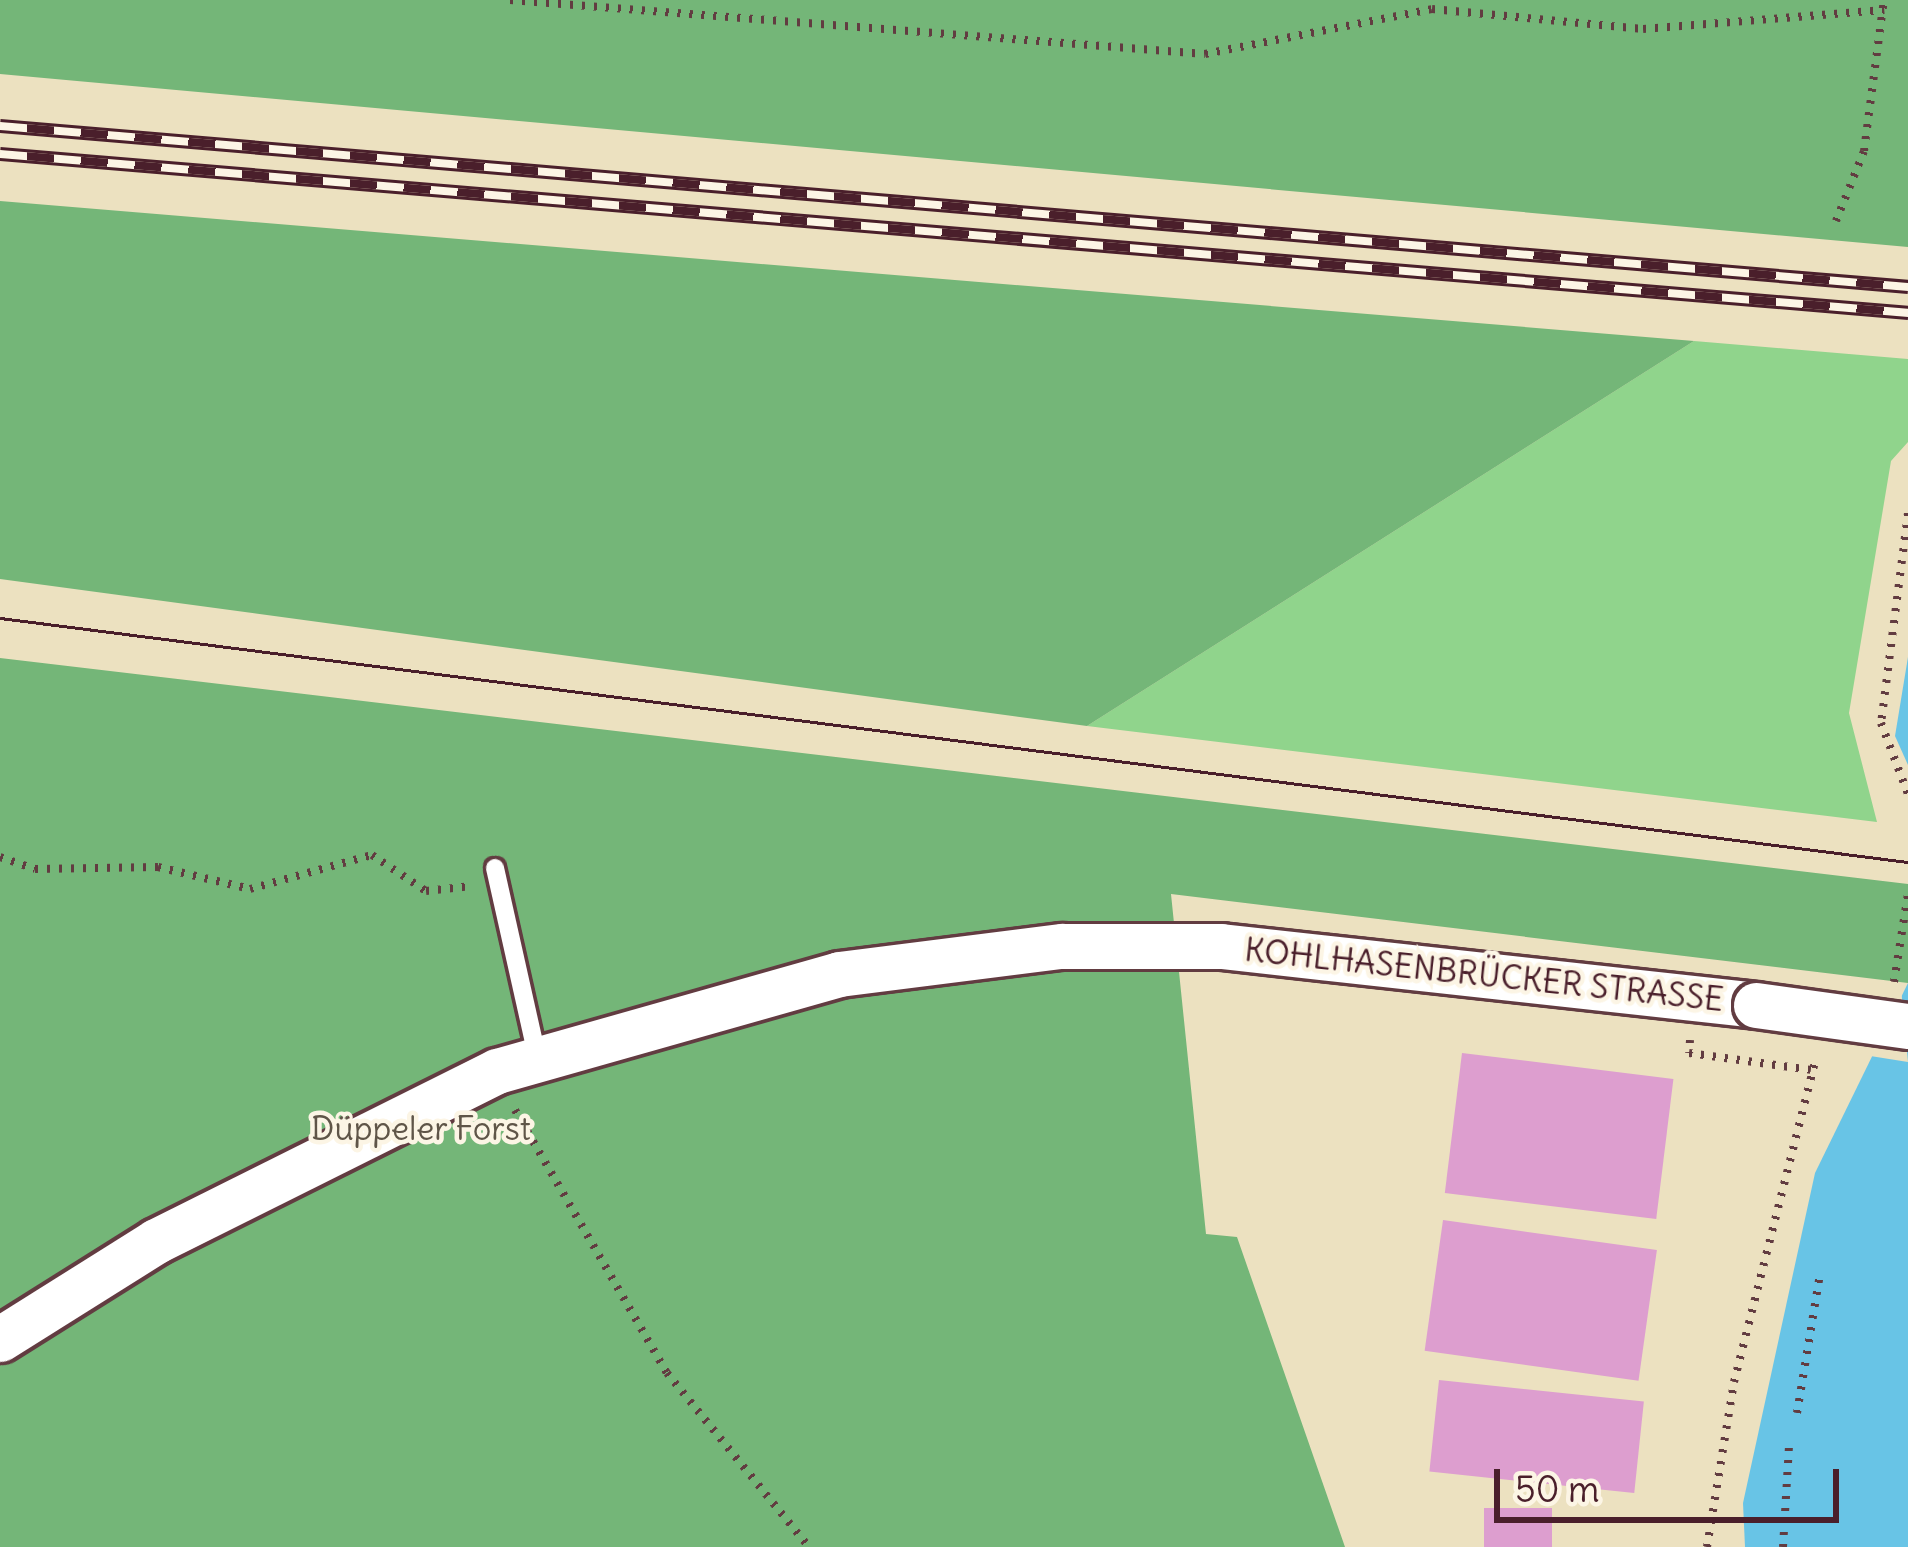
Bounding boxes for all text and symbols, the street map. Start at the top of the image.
street label: KOHLHASENBRÜCKER STRASSE [1243,930,1725,1020]
park label: Düppeler Forst [311,1109,531,1149]
scale bar [1500,1445,1845,1519]
text: 50 m [1515,1467,1600,1512]

